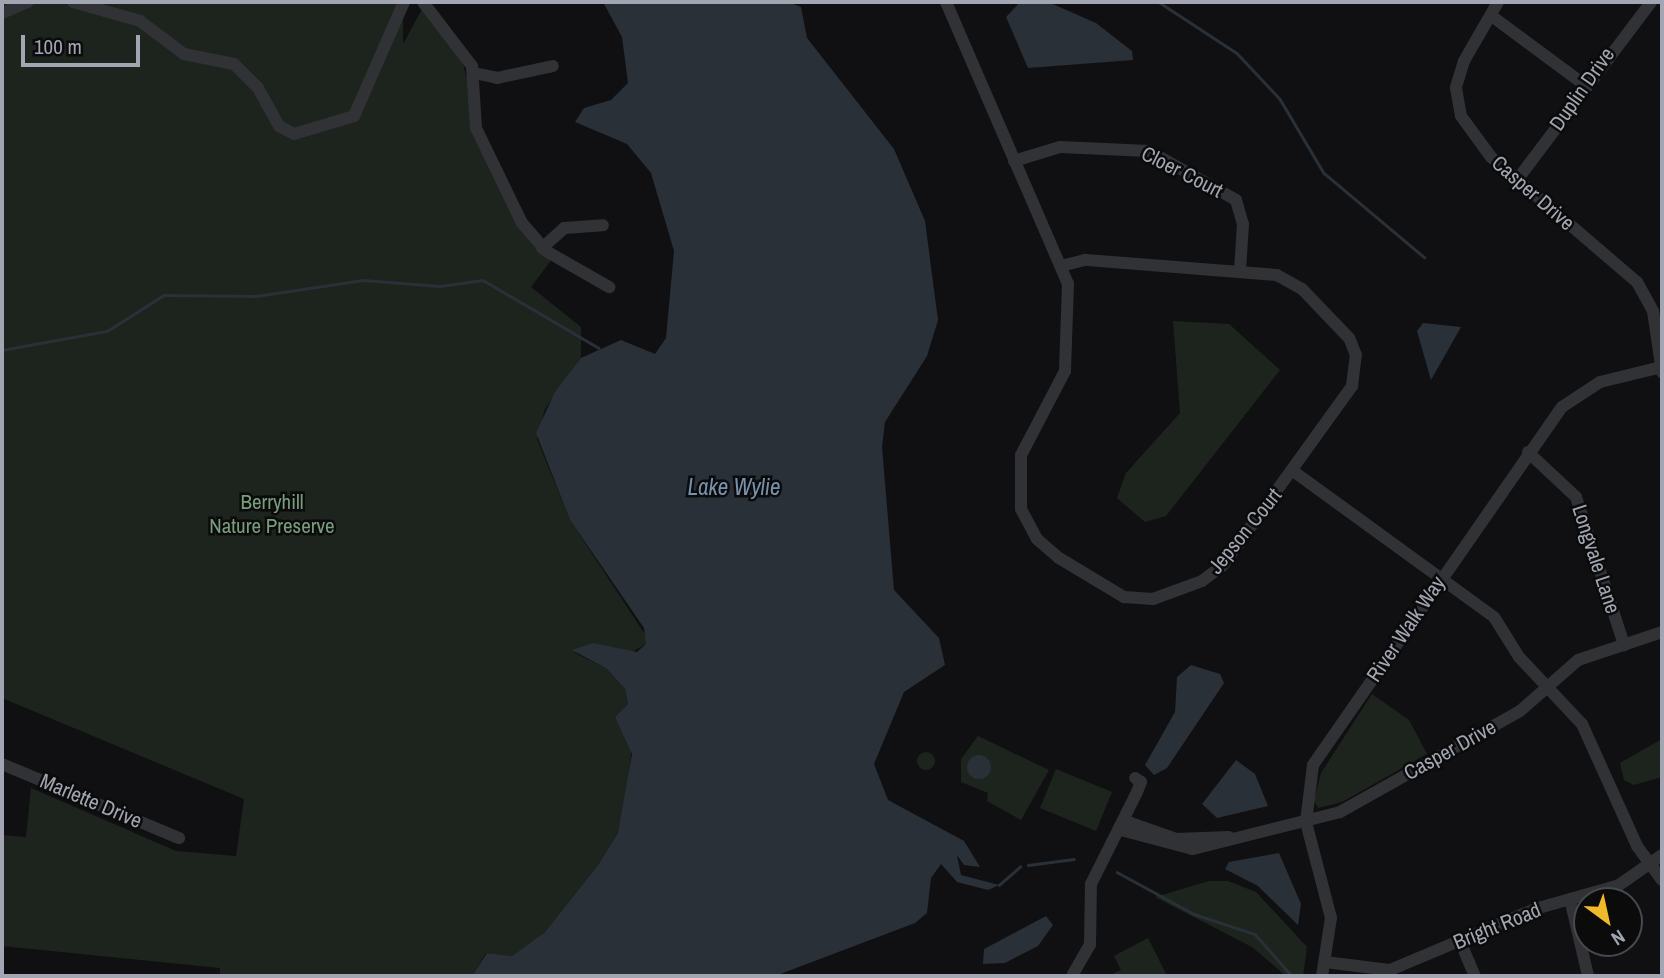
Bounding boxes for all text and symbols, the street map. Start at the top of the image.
scale bar [24,21,144,65]
text: 100 m [34,32,82,61]
street label: Duplin Drive [1544,43,1620,135]
street label: Cloer Court [1137,141,1227,203]
street label: Casper Drive [1486,150,1580,236]
water label: Lake Wylie [687,473,781,501]
street label: Jepson Court [1203,483,1287,579]
park label: Berryhill Nature Preserve [209,489,335,539]
street label: Longvale Lane [1567,501,1625,617]
street label: River Walk Way [1361,571,1451,687]
street label: Casper Drive [1400,714,1500,786]
street label: Marlette Drive [36,768,146,834]
north arrow [1573,887,1643,957]
street label: Bright Road [1450,897,1544,955]
text: N [1607,924,1630,952]

